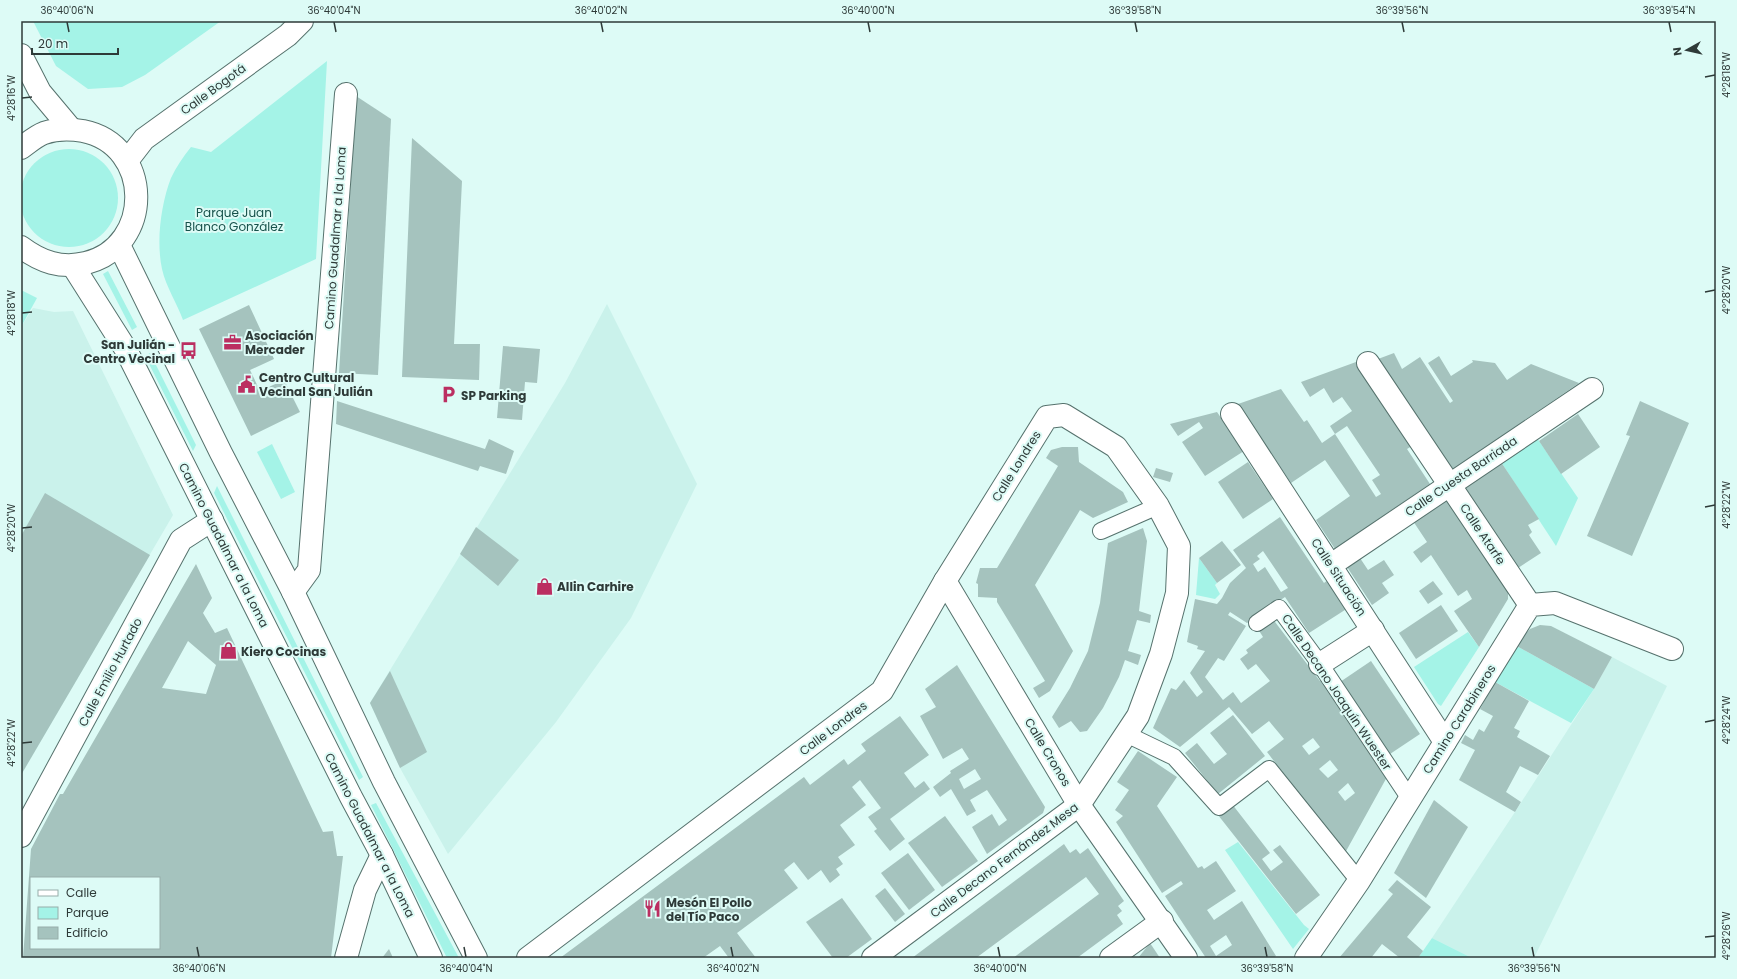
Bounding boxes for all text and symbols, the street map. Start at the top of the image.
text: 36°40'06"N [40,3,94,18]
text: 36°40'04"N [307,3,361,18]
text: 36°40'02"N [575,3,627,18]
text: 36°40'00"N [841,3,895,18]
text: 36°39'58"N [1109,3,1161,18]
text: 36°39'56"N [1376,3,1428,18]
text: 36°39'54"N [1643,3,1695,18]
scale bar [32,30,118,56]
north arrow [1667,30,1707,70]
text: 20 m [38,35,68,52]
text: N [1669,46,1686,57]
text: 4°28'18"W [1719,52,1734,98]
street label: Calle Bogotá [177,59,249,119]
text: 4°28'16"W [4,75,19,121]
street label: Camino Guadalmar a la Loma [320,146,350,330]
park label: Parque Juan Blanco González [185,204,283,235]
text: 4°28'20"W [1719,265,1734,314]
text: 4°28'18"W [4,290,19,336]
place label: Asociación Mercader [245,327,314,358]
office icon: Asociación Mercader [222,332,242,352]
place label: San Julián - Centro Vecinal [83,336,175,367]
bus stop icon: San Julián - Centro Vecinal [178,341,198,361]
place label: Centro Cultural Vecinal San Julián [259,369,373,400]
public building icon: Centro Cultural Vecinal San Julián [236,374,256,394]
parking icon: SP Parking [438,385,458,405]
place label: SP Parking [461,387,526,404]
street label: Calle Londres [987,427,1045,505]
street label: Calle Cuesta Barriada [1402,432,1520,520]
street label: Camino Guadalmar a la Loma [175,460,273,630]
text: 4°28'22"W [1719,481,1734,529]
street label: Calle Atarfe [1456,500,1510,568]
text: 4°28'20"W [4,503,19,552]
street label: Calle Situación [1307,535,1371,619]
shop icon: Allin Carhire [534,576,554,596]
place label: Allin Carhire [557,578,634,595]
street label: Calle Decano Joaquín Wuester [1278,611,1396,774]
street label: Calle Emilio Hurtado [74,614,146,729]
shop icon: Kiero Cocinas [218,641,238,661]
place label: Kiero Cocinas [241,643,326,660]
street label: Camino Carabineros [1418,661,1500,777]
text: 4°28'24"W [1719,695,1734,744]
street label: Calle Londres [796,697,870,759]
street label: Calle Cronos [1021,715,1075,789]
text: 4°28'22"W [4,719,19,767]
street label: Camino Guadalmar a la Loma [321,750,419,920]
street label: Calle Decano Fernández Mesa [926,799,1082,921]
legend [30,877,160,949]
text: Calle [66,884,97,901]
place label: Mesón El Pollo del Tío Paco [666,894,752,925]
restaurant icon: Mesón El Pollo del Tío Paco [643,899,663,919]
text: Parque [66,904,109,921]
text: 4°28'26"W [1719,911,1734,960]
text: Edificio [66,924,108,941]
text: 36°40'06"N [172,961,226,976]
text: 36°40'04"N [439,961,493,976]
text: 36°40'02"N [707,961,759,976]
text: 36°40'00"N [973,961,1027,976]
text: 36°39'58"N [1241,961,1293,976]
text: 36°39'56"N [1508,961,1560,976]

